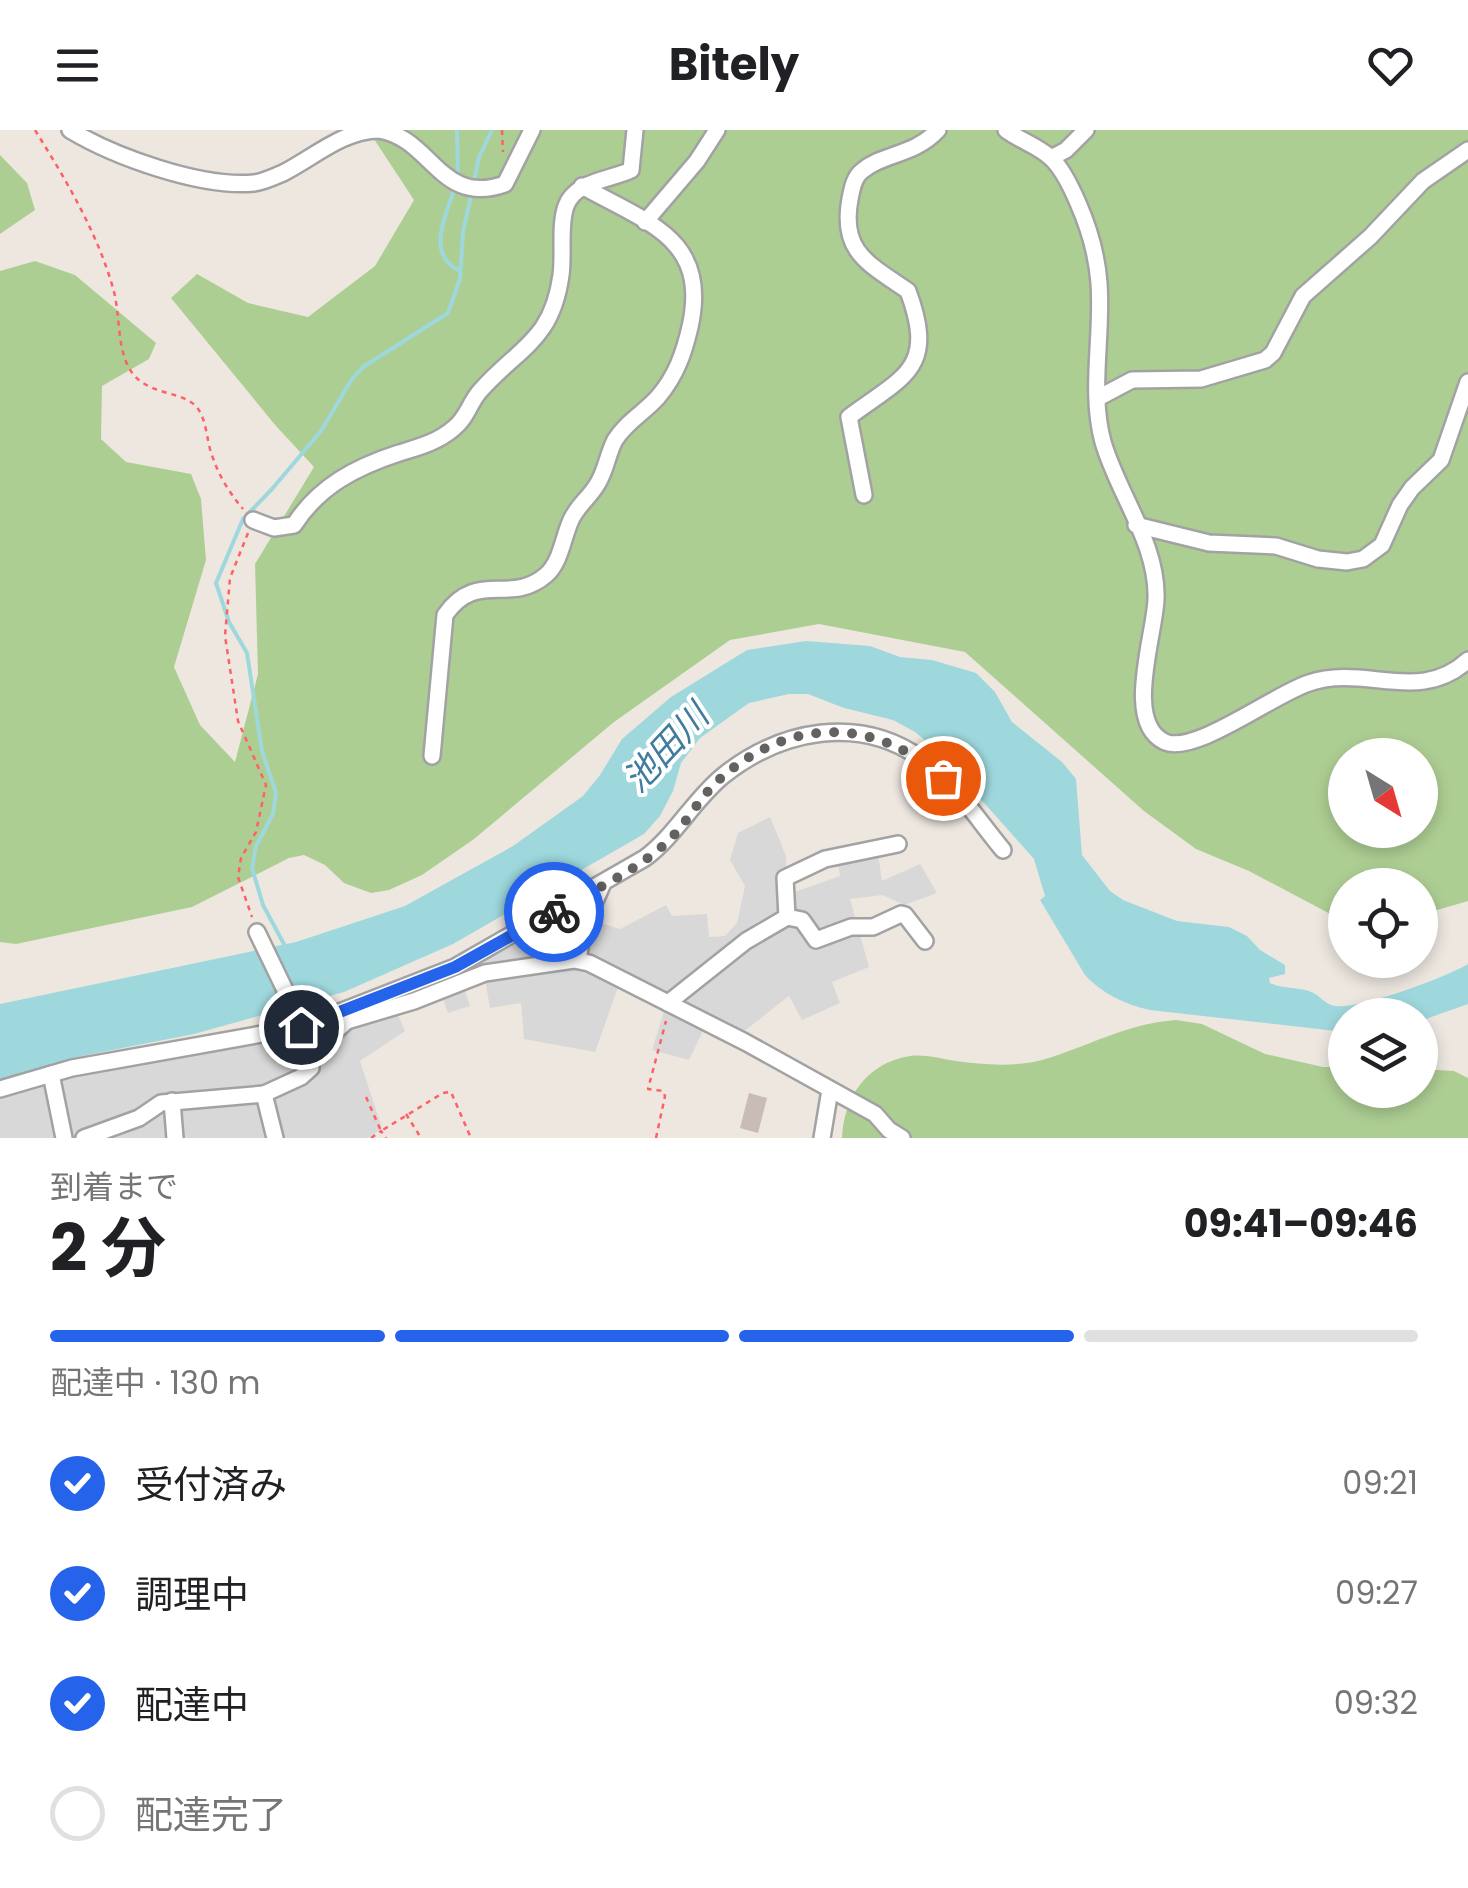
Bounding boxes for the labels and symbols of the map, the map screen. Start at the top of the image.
water label: 池田川 [612,690,722,803]
pin [901,736,986,821]
north arrow [1328,738,1438,848]
courier [504,862,604,962]
pin [259,985,344,1070]

